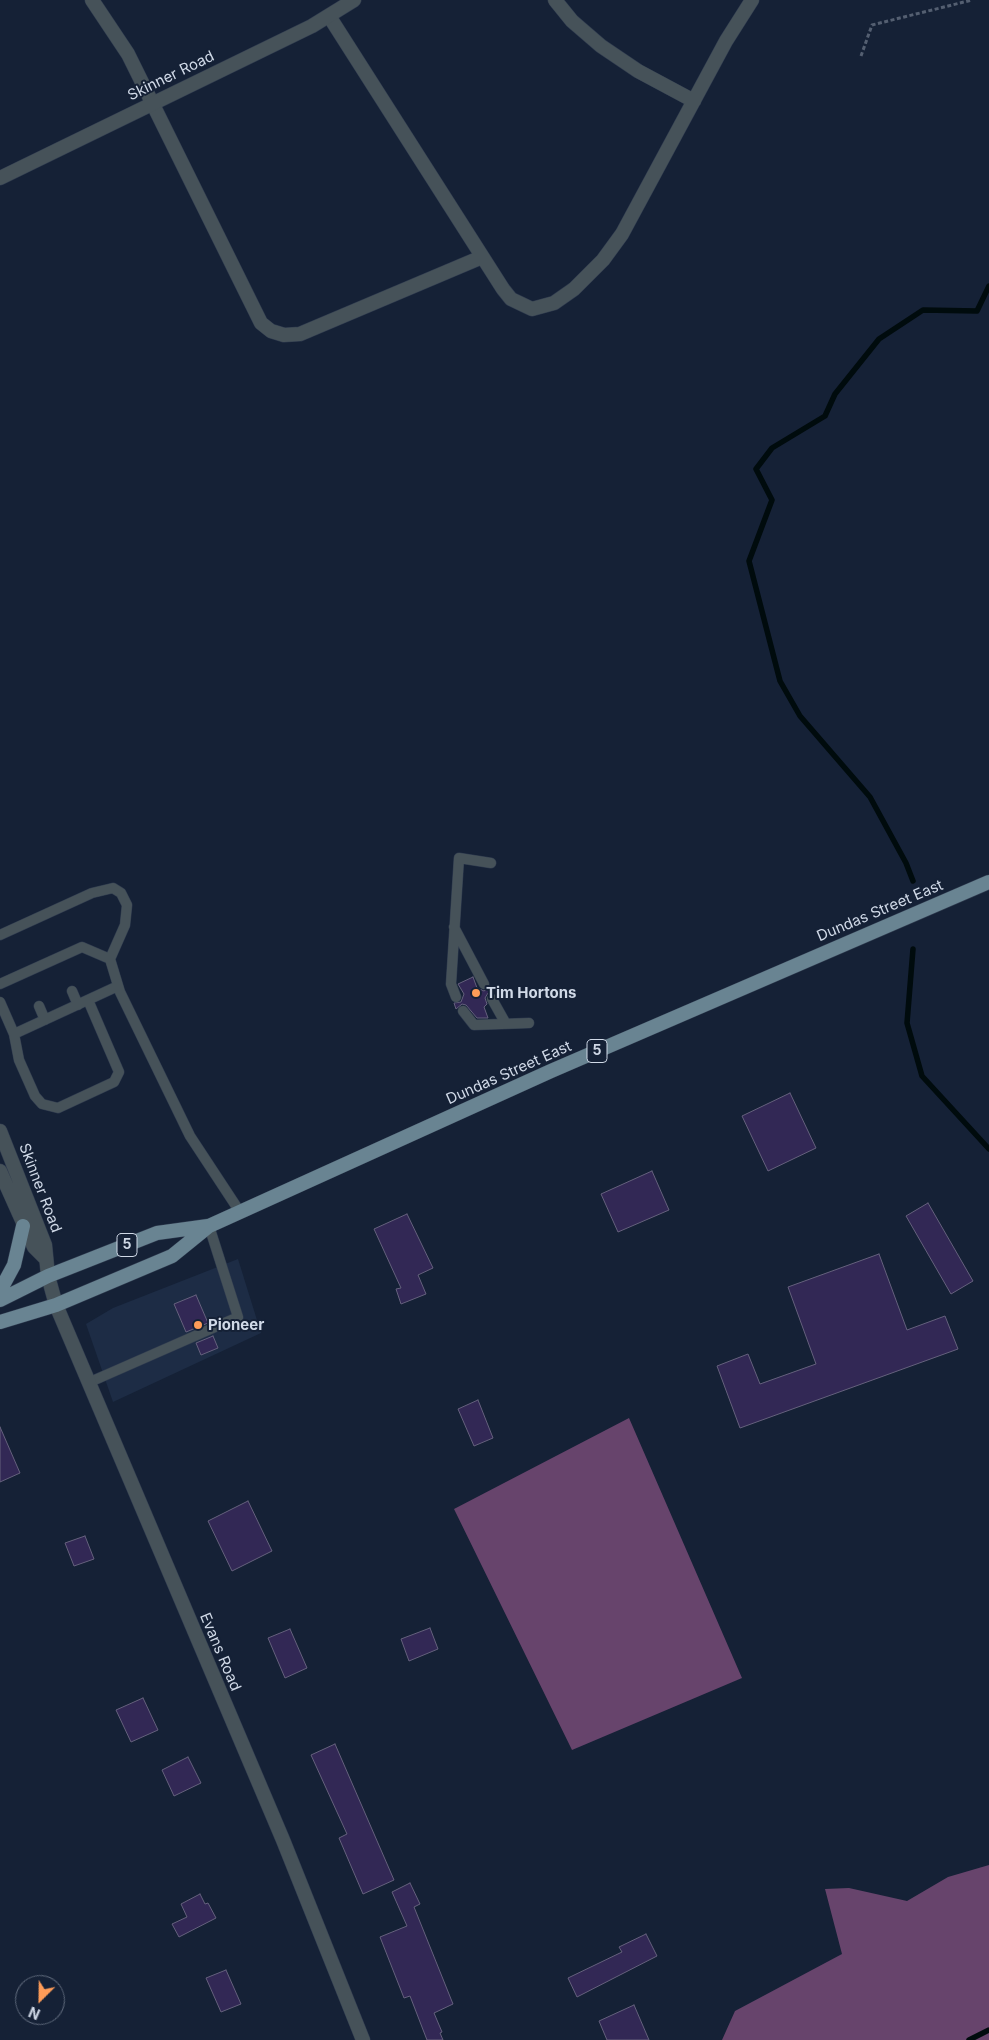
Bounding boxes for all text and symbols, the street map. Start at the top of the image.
street label: Skinner Road [125,47,217,105]
street label: Dundas Street East [814,876,946,946]
place label: Tim Hortons [486,984,576,1002]
marker: Tim Hortons [470,987,482,999]
street label: Dundas Street East [444,1037,574,1109]
road number: 5 [587,1040,607,1062]
street label: Skinner Road [15,1141,65,1235]
road number: 5 [117,1234,137,1256]
place label: Pioneer [208,1316,264,1334]
marker: Pioneer [192,1319,204,1331]
street label: Evans Road [196,1610,244,1694]
north arrow [15,1975,65,2025]
text: N [26,2003,43,2023]

